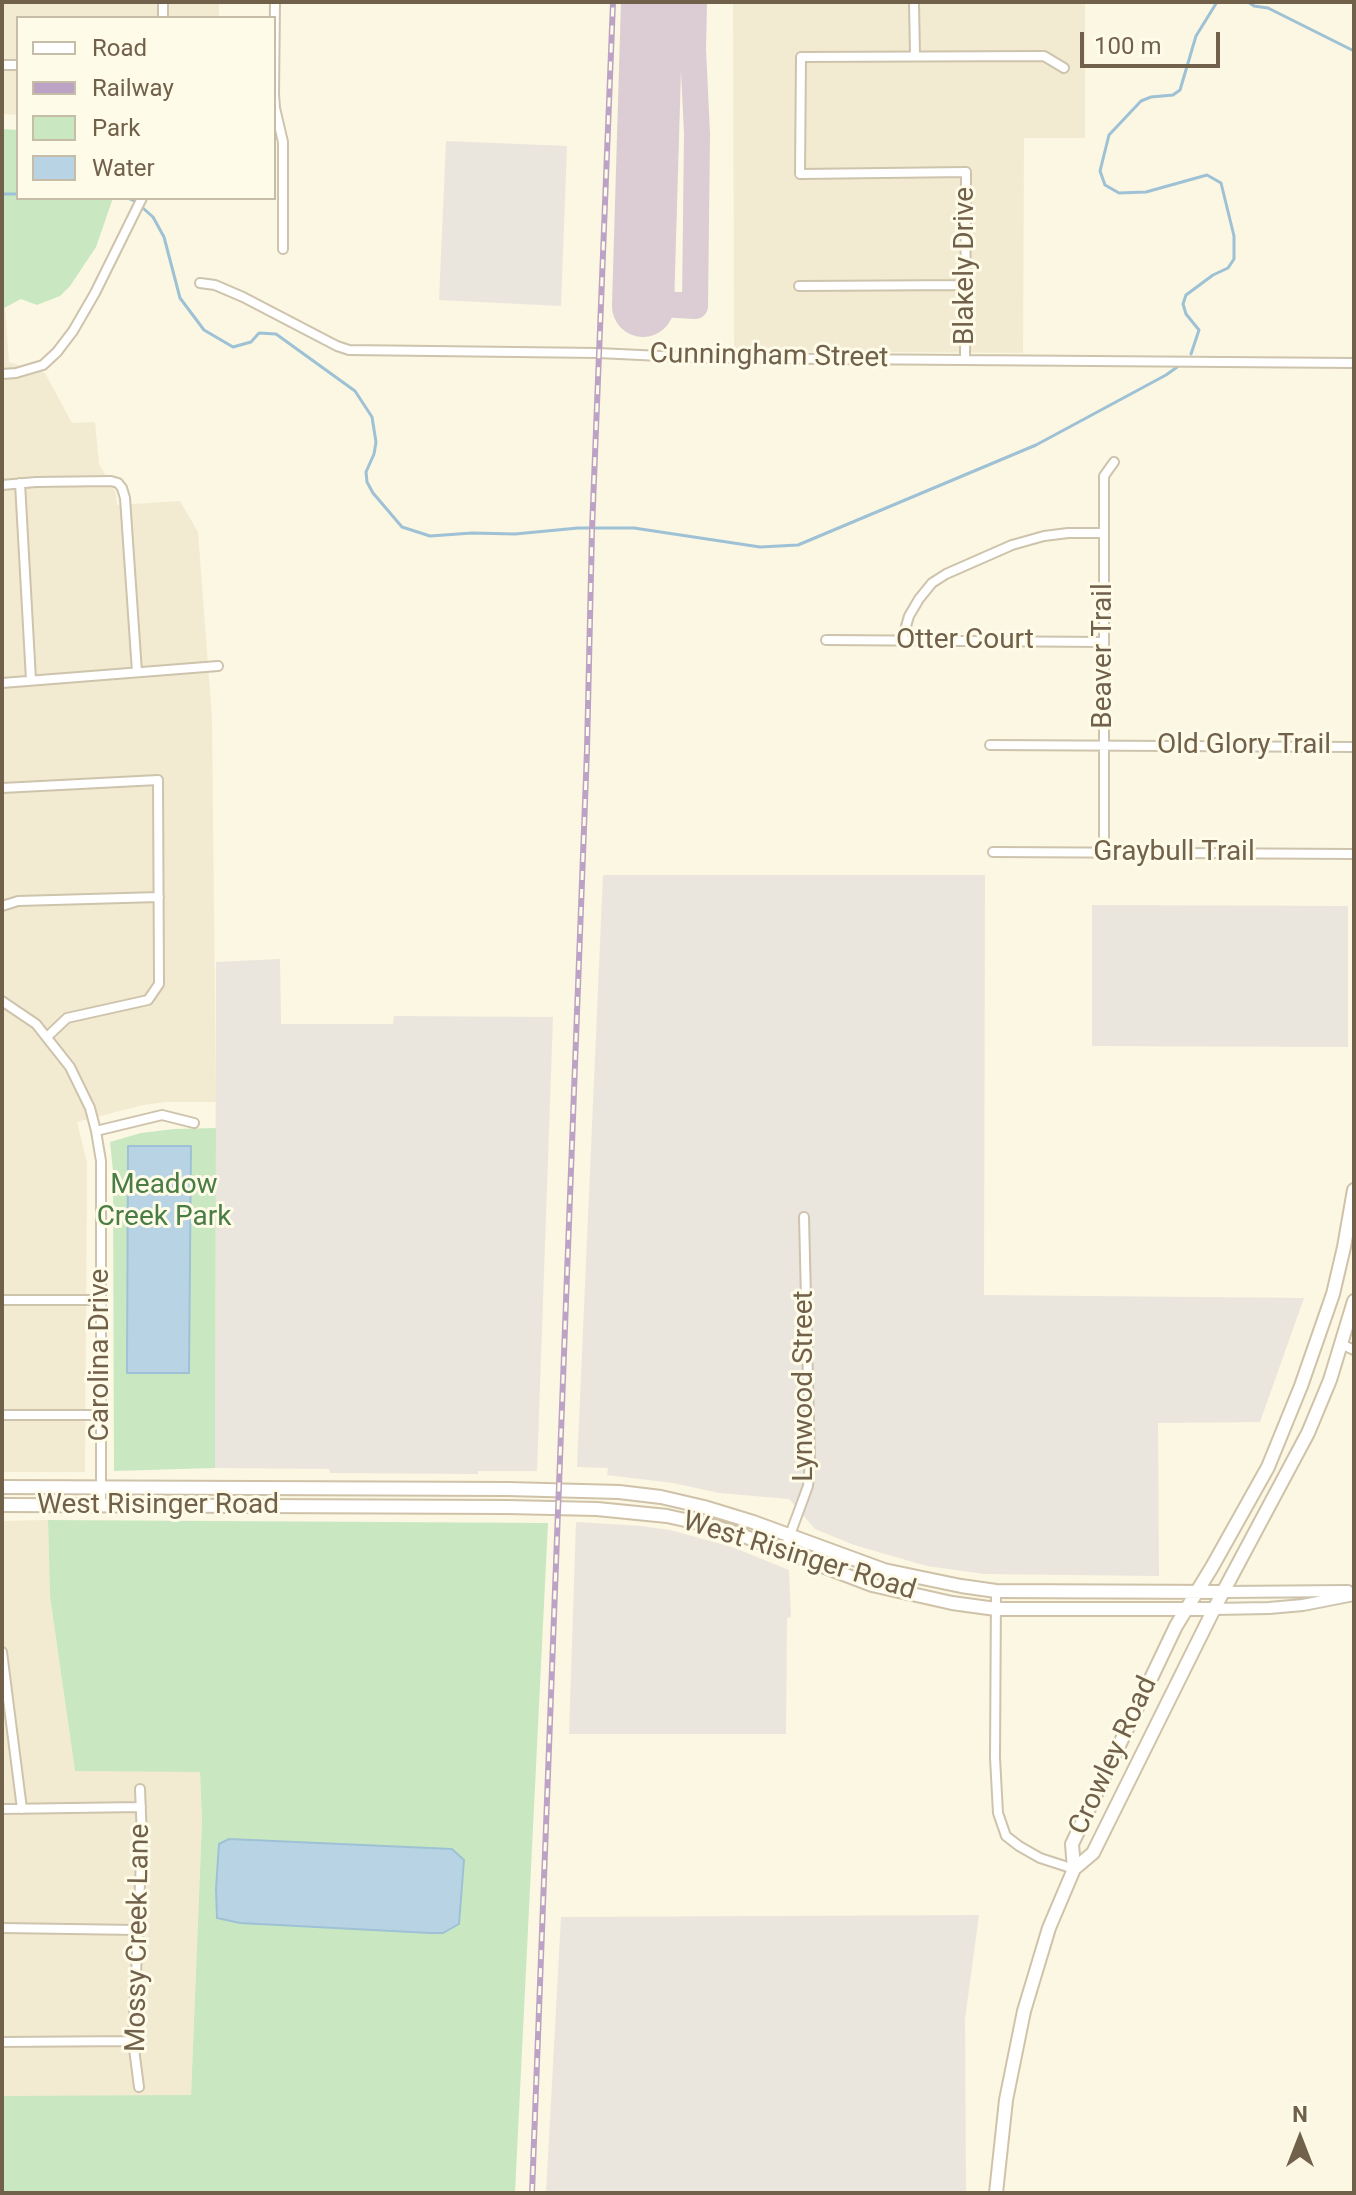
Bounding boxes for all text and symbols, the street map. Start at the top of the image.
legend [16,16,276,200]
scale bar [1084,16,1224,66]
text: 100 m [1094,32,1161,60]
text: Road [92,34,147,62]
text: Railway [92,74,174,102]
text: Park [92,114,140,142]
text: Water [92,154,155,182]
street label: Blakely Drive [949,187,983,345]
street label: Cunningham Street [649,338,889,376]
street label: Beaver Trail [1087,583,1121,729]
street label: Otter Court [896,624,1034,658]
street label: Old Glory Trail [1157,729,1331,763]
street label: Graybull Trail [1093,836,1255,870]
park label: Meadow Creek Park [97,1169,231,1235]
street label: Carolina Drive [84,1269,118,1441]
street label: Lynwood Street [788,1290,822,1482]
street label: West Risinger Road [37,1489,279,1523]
street label: West Risinger Road [678,1506,920,1608]
street label: Crowley Road [1063,1672,1165,1840]
street label: Mossy Creek Lane [120,1824,158,2052]
north arrow [1260,2099,1340,2179]
text: N [1292,2102,1308,2127]

